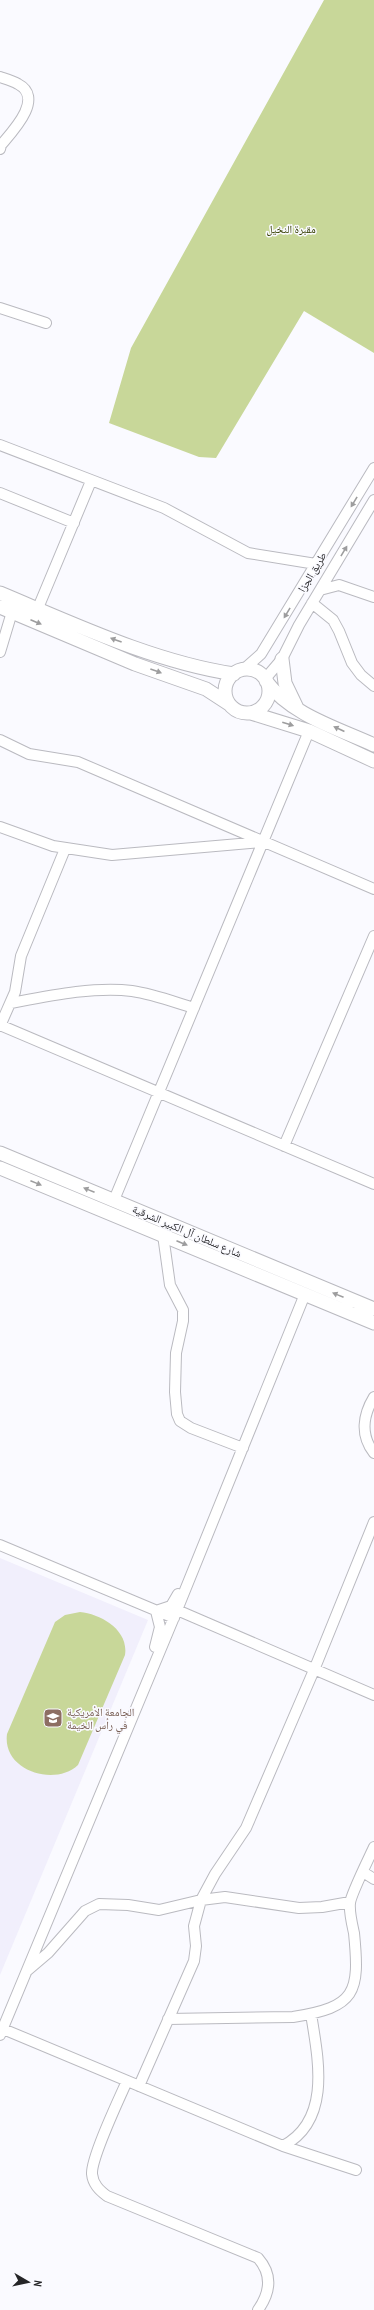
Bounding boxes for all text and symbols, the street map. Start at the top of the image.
park label: مقبرة النخيل [266,222,316,236]
one-way arrow [350,497,358,507]
one-way arrow [340,545,347,557]
street label: طريق الجزا [295,549,329,595]
one-way arrow [284,607,291,619]
one-way arrow [30,619,42,625]
one-way arrow [109,636,121,642]
one-way arrow [151,669,163,675]
one-way arrow [283,721,295,727]
one-way arrow [332,725,344,731]
one-way arrow [31,1180,43,1186]
one-way arrow [83,1186,95,1192]
street label: شارع سلطان آل الكبير الشرقية [130,1202,244,1260]
one-way arrow [177,1240,188,1246]
one-way arrow [331,1291,343,1297]
place label: الجامعة الأمريكية في رأس الخيمة [67,1705,134,1734]
school or university icon: الجامعة الأمريكية في رأس الخيمة [42,1707,64,1729]
north arrow [8,2262,48,2302]
text: N [30,2280,45,2288]

